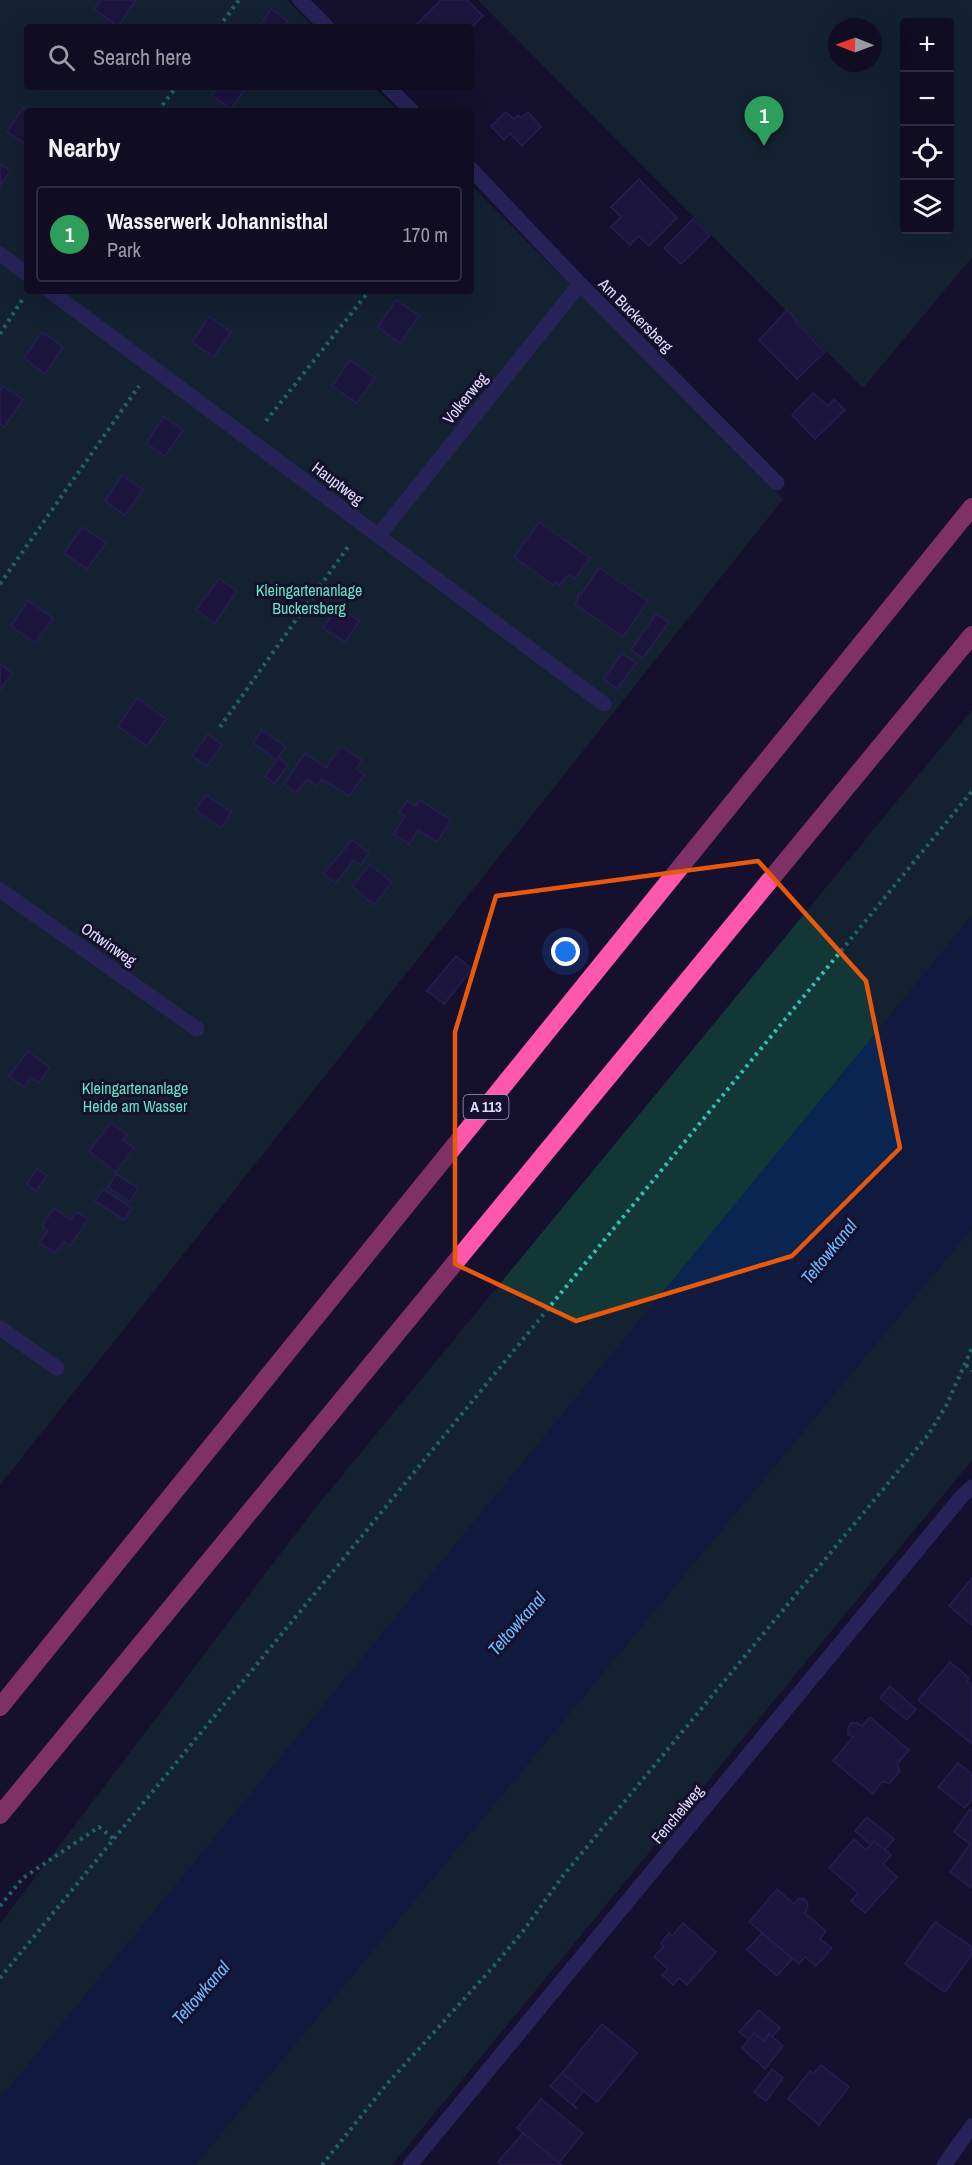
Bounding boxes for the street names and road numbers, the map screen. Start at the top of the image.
street label: Am Buckersberg [593,272,679,358]
street label: Volkerweg [437,367,493,428]
street label: Hauptweg [308,456,369,510]
street label: Ortwinweg [77,917,142,971]
road number: A 113 [464,1095,508,1119]
street label: Fenchelweg [646,1780,708,1848]

